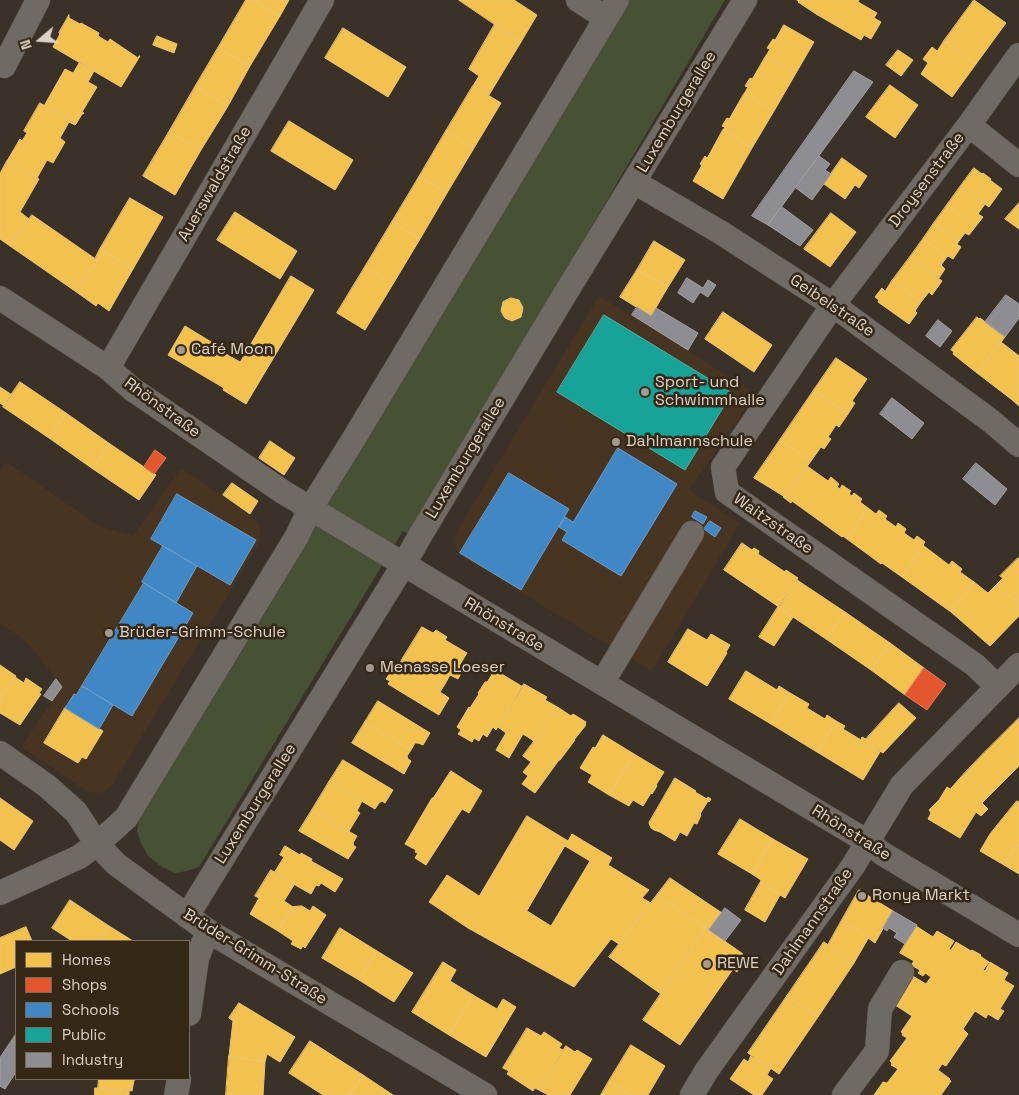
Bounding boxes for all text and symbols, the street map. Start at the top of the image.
north arrow [15,15,65,65]
text: N [16,37,36,52]
street label: Luxemburgerallee [633,48,721,176]
street label: Auerswaldstraße [174,123,256,245]
street label: Droysenstraße [885,129,969,231]
street label: Geibelstraße [786,271,878,341]
place label: Café Moon [191,340,274,360]
marker: Café Moon [175,344,187,356]
place label: Sport- und Schwimmhalle [655,373,765,411]
street label: Rhönstraße [120,374,204,442]
marker: Sport- und Schwimmhalle [639,386,651,398]
street label: Luxemburgerallee [422,394,510,522]
place label: Dahlmannschule [626,432,753,452]
marker: Dahlmannschule [610,436,622,448]
street label: Waitzstraße [730,490,816,558]
street label: Rhönstraße [461,594,547,656]
place label: Brüder-Grimm-Schule [119,623,286,643]
marker: Brüder-Grimm-Schule [103,627,115,639]
place label: Menasse Loeser [380,658,505,678]
marker: Menasse Loeser [364,662,376,674]
street label: Luxemburgerallee [211,740,301,868]
street label: Rhönstraße [808,801,894,865]
street label: Dahlmannstraße [769,865,857,979]
place label: Ronya Markt [872,886,970,906]
marker: Ronya Markt [856,890,868,902]
street label: Brüder-Grimm-Straße [179,905,331,1009]
legend [15,940,190,1080]
text: Homes [62,950,111,969]
place label: REWE [717,954,759,974]
marker: REWE [701,958,713,970]
text: Shops [62,975,107,994]
text: Schools [62,1000,119,1019]
text: Public [62,1025,106,1044]
text: Industry [62,1050,123,1069]

